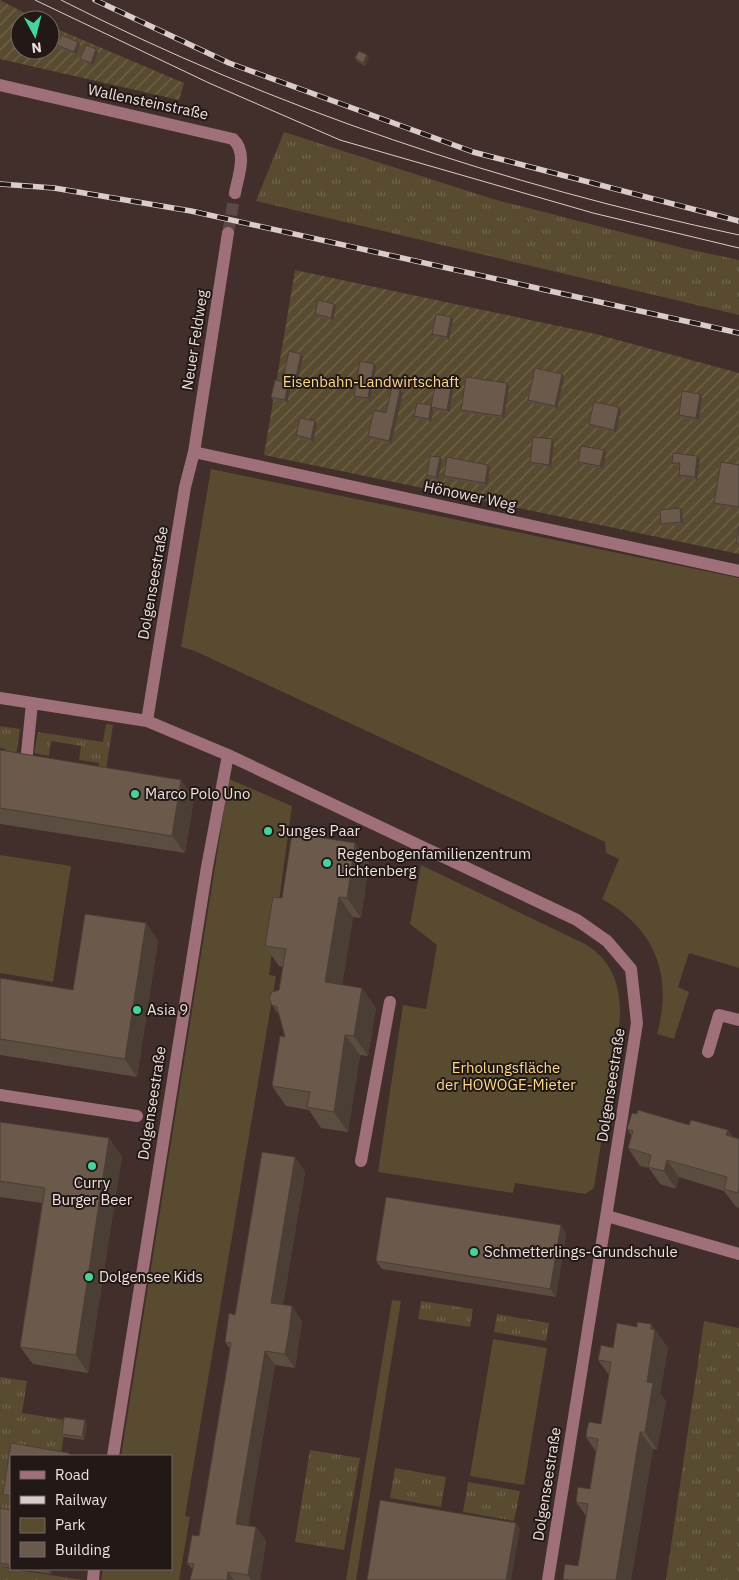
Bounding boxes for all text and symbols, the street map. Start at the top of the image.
north arrow [10,10,60,60]
text: N [30,38,43,57]
street label: Wallensteinstraße [86,79,210,124]
street label: Neuer Feldweg [177,288,212,391]
park label: Eisenbahn-Landwirtschaft [283,372,459,391]
street label: Hönower Weg [422,476,518,515]
street label: Dolgenseestraße [133,525,172,641]
place label: Marco Polo Uno [145,784,250,803]
marker: Marco Polo Uno [129,788,141,800]
place label: Junges Paar [278,821,361,840]
marker: Junges Paar [262,825,274,837]
place label: Regenbogenfamilienzentrum Lichtenberg [337,844,531,880]
marker: Regenbogenfamilienzentrum Lichtenberg [321,857,333,869]
place label: Asia 9 [147,1000,188,1019]
marker: Asia 9 [131,1004,143,1016]
street label: Dolgenseestraße [592,1027,629,1143]
street label: Dolgenseestraße [133,1045,170,1161]
park label: Erholungsfläche der HOWOGE-Mieter [436,1058,576,1094]
marker: Curry Burger Beer [86,1160,98,1172]
place label: Curry Burger Beer [52,1173,133,1209]
place label: Schmetterlings-Grundschule [484,1242,678,1261]
marker: Schmetterlings-Grundschule [468,1246,480,1258]
place label: Dolgensee Kids [99,1267,203,1286]
marker: Dolgensee Kids [83,1271,95,1283]
street label: Dolgenseestraße [528,1426,565,1542]
legend [10,1455,172,1570]
text: Road [55,1465,90,1484]
text: Railway [55,1490,108,1509]
text: Park [55,1515,85,1534]
text: Building [55,1540,110,1559]

